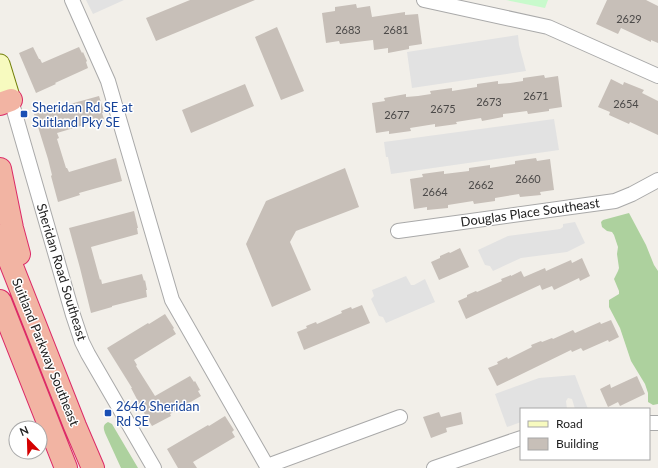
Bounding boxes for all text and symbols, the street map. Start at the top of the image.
house number: 2629 [616,12,642,25]
house number: 2683 [335,23,361,36]
house number: 2681 [383,23,409,36]
house number: 2671 [523,89,549,102]
house number: 2673 [476,95,502,108]
house number: 2654 [613,97,639,110]
place label: Sheridan Rd SE at Suitland Pky SE [32,99,133,130]
house number: 2675 [430,102,456,115]
house number: 2677 [384,108,410,121]
marker: Sheridan Rd SE at Suitland Pky SE [19,109,29,119]
house number: 2660 [515,172,541,185]
house number: 2662 [468,178,494,191]
house number: 2664 [422,185,448,198]
street label: Douglas Place Southeast [459,194,601,230]
street label: Sheridan Road Southeast [34,201,91,343]
street label: Suitland Parkway Southeast [9,276,83,429]
place label: 2646 Sheridan Rd SE [116,398,199,429]
marker: 2646 Sheridan Rd SE [103,408,113,418]
legend [520,408,650,460]
text: Road [556,416,583,431]
north arrow [8,420,48,460]
text: N [17,423,30,438]
text: Building [556,436,599,451]

